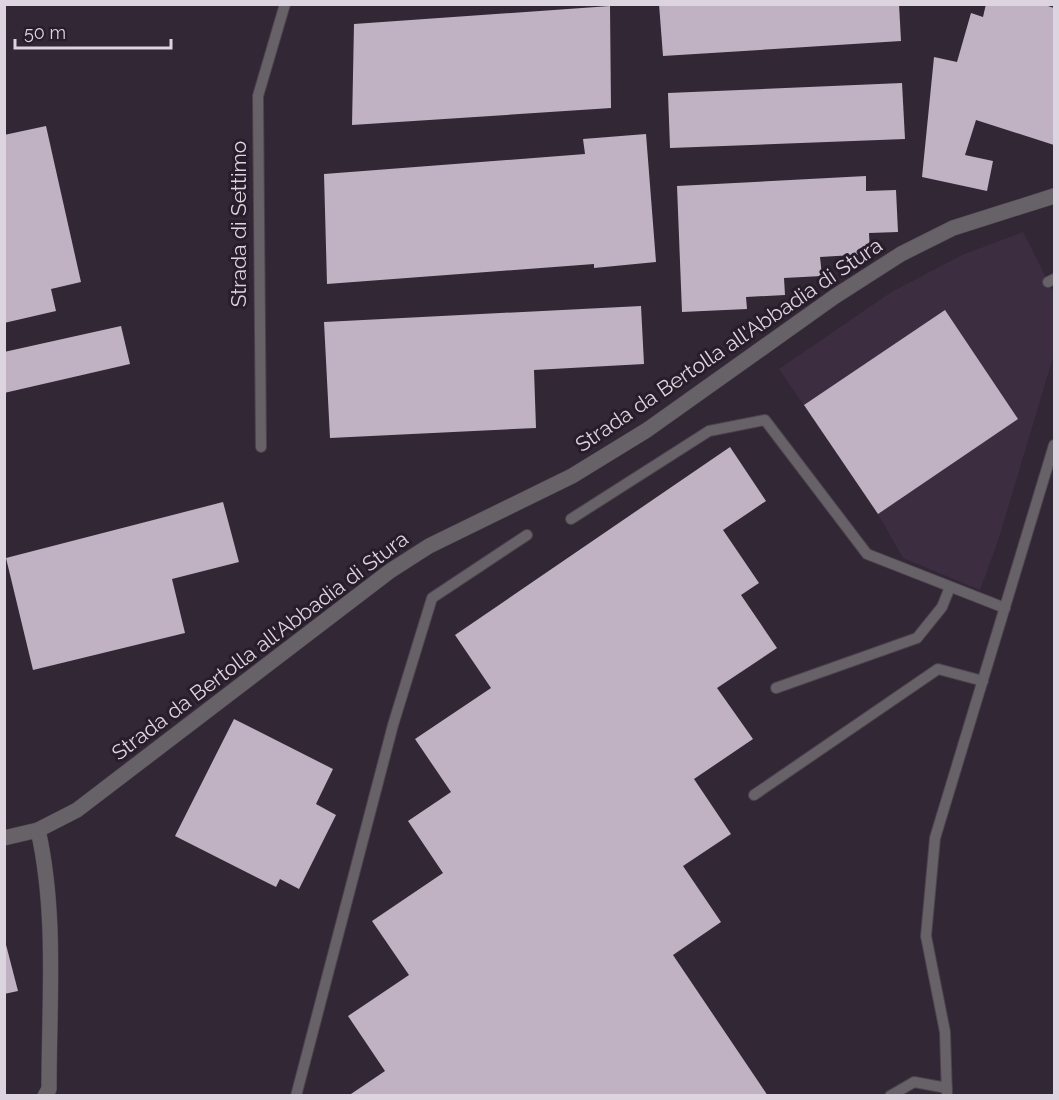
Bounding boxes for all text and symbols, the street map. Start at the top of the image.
scale bar [15,12,171,50]
text: 50 m [24,22,66,43]
street label: Strada di Settimo [226,141,251,307]
street label: Strada da Bertolla all'Abbadia di Stura [571,232,887,457]
street label: Strada da Bertolla all'Abbadia di Stura [107,526,413,765]

